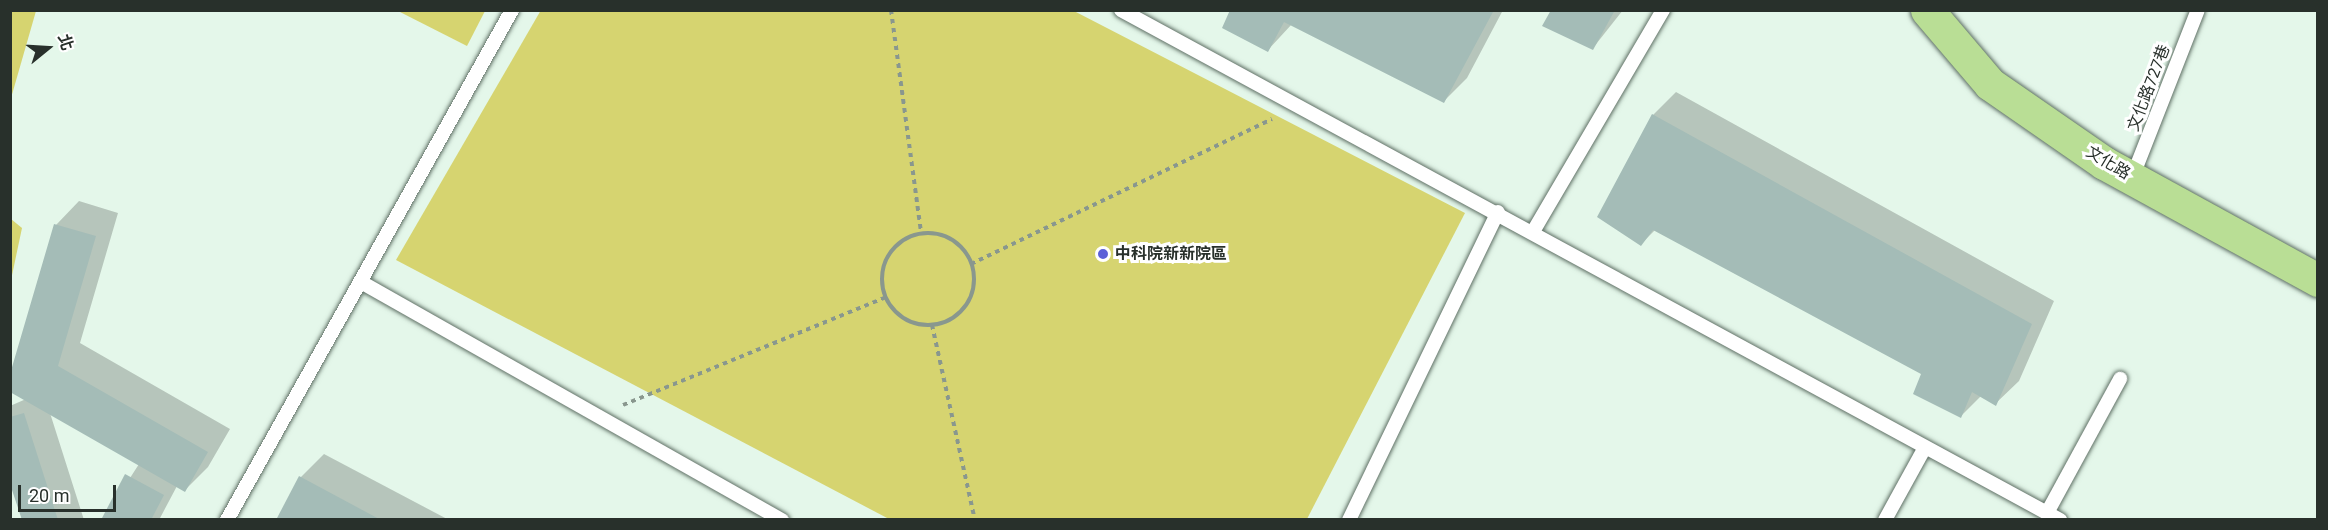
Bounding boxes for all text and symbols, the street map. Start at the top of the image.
north arrow [18,18,78,78]
text: 北 [54,32,77,53]
street label: 文化路727巷 [2124,42,2174,134]
street label: 文化路 [2082,142,2134,184]
place label: 中科院新新院區 [1115,244,1227,264]
marker: 中科院新新院區 [1096,247,1110,261]
scale bar [21,473,118,511]
text: 20 m [29,485,69,506]

